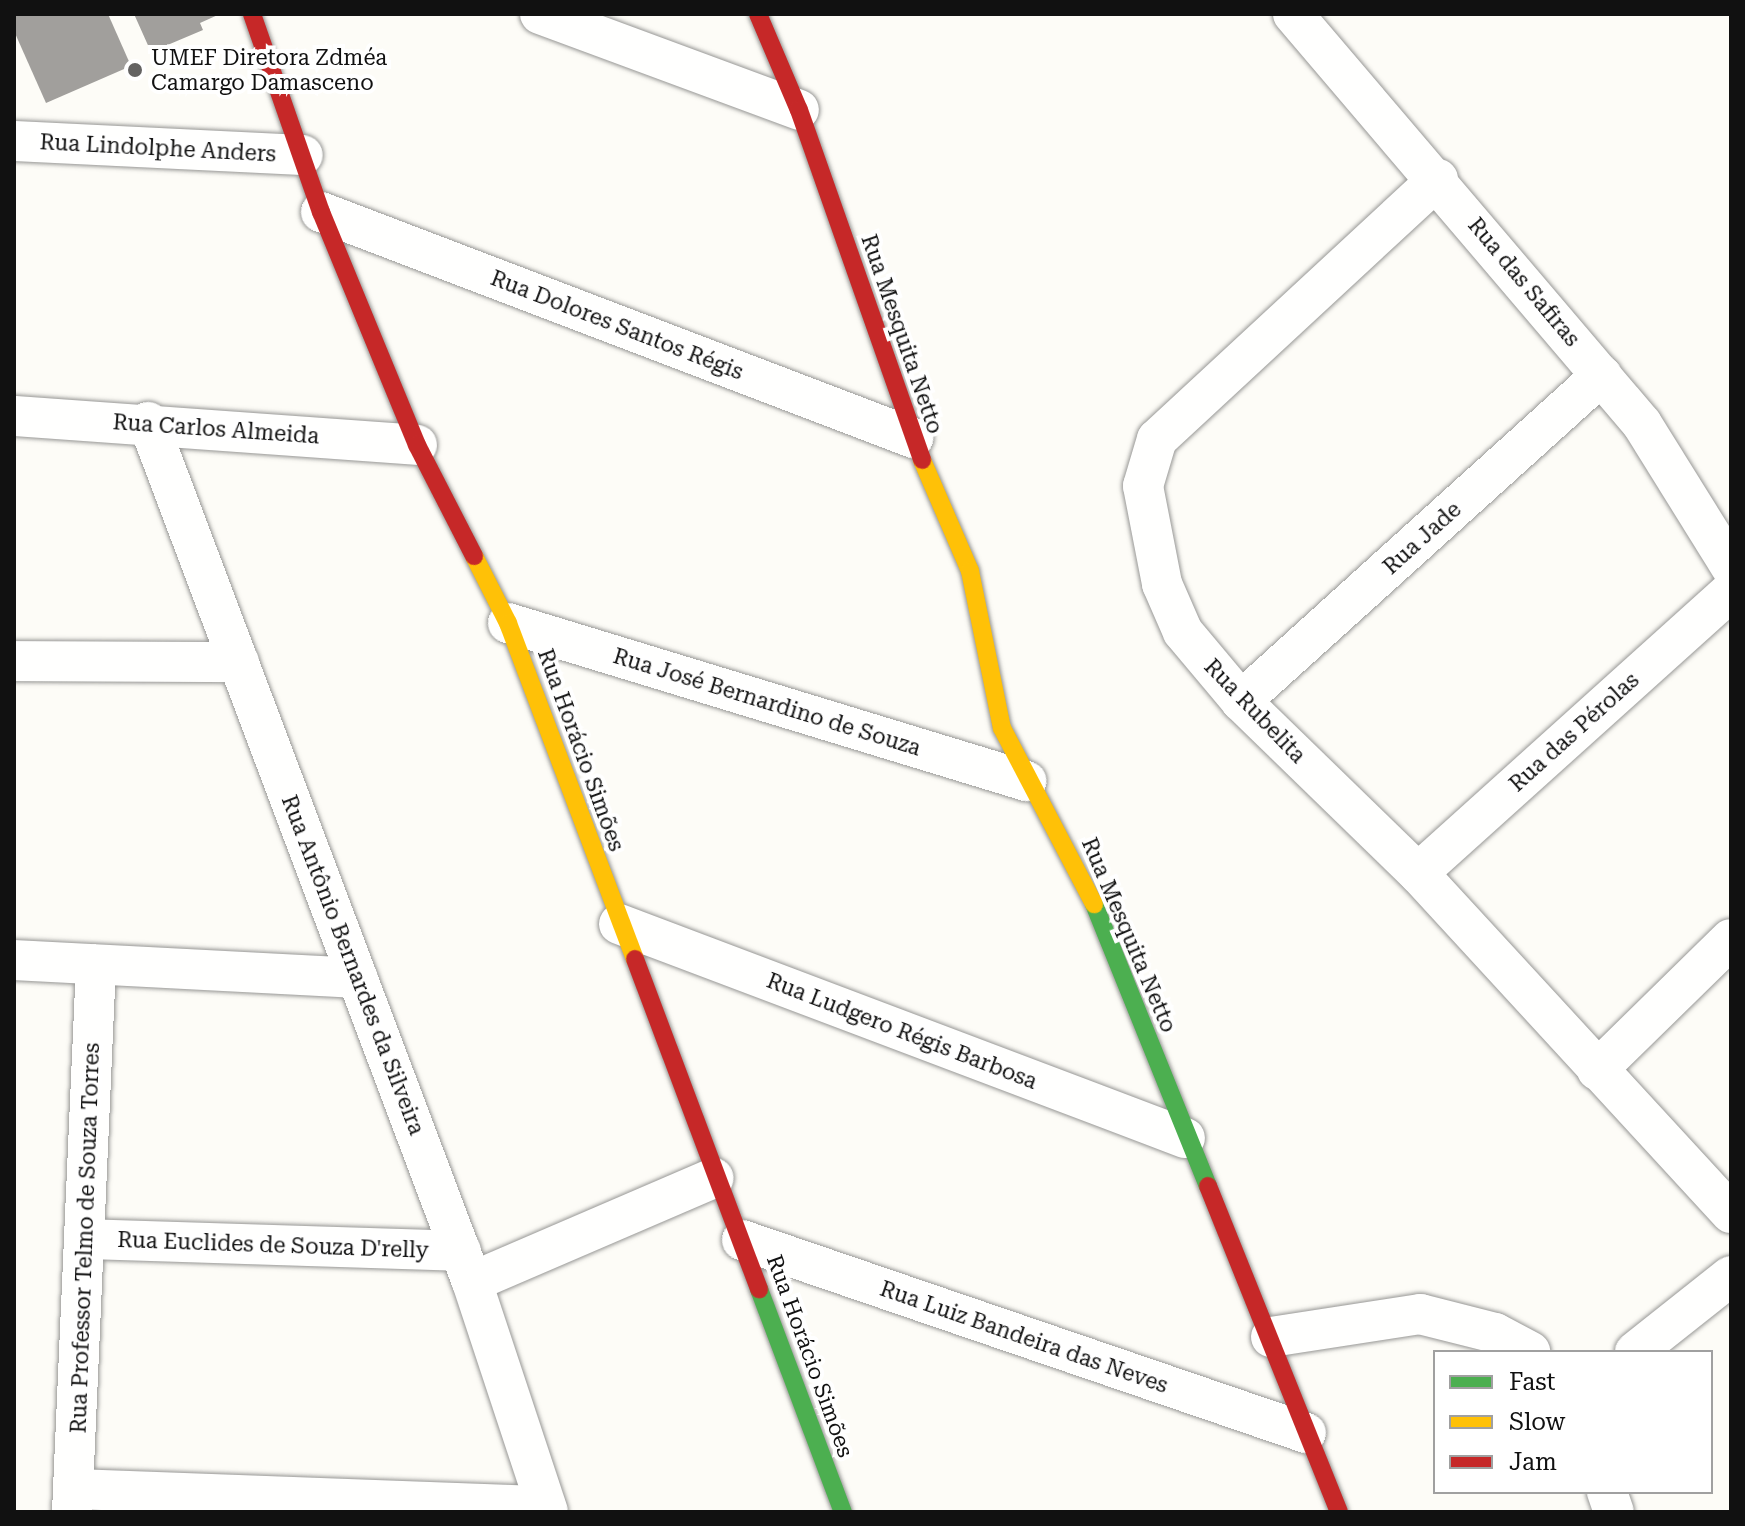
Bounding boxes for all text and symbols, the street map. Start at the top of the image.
place label: UMEF Diretora Zdméa Camargo Damasceno [151,44,387,96]
marker: UMEF Diretora Zdméa Camargo Damasceno [126,61,144,79]
street label: Rua Lindolphe Anders [39,129,277,167]
street label: Rua das Safiras [1462,212,1586,352]
street label: Rua Mesquita Netto [856,231,948,437]
street label: Rua Dolores Santos Régis [487,265,747,385]
street label: Rua Carlos Almeida [112,409,320,449]
street label: Rua Jade [1378,496,1466,580]
street label: Rua José Bernardino de Souza [610,643,924,761]
street label: Rua Horácio Simões [532,645,630,855]
street label: Rua Rubelita [1199,653,1311,769]
street label: Rua das Pérolas [1504,667,1644,797]
street label: Rua Antônio Bernardes da Silveira [276,791,430,1139]
street label: Rua Mesquita Netto [1076,834,1182,1036]
street label: Rua Ludgero Régis Barbosa [763,967,1041,1095]
street label: Rua Professor Telmo de Souza Torres [65,1042,105,1434]
street label: Rua Euclides de Souza D'relly [117,1226,429,1264]
street label: Rua Horácio Simões [761,1251,859,1461]
street label: Rua Luiz Bandeira das Neves [877,1275,1171,1399]
legend [1433,1350,1713,1494]
text: Fast [1509,1368,1556,1396]
text: Slow [1509,1408,1565,1436]
text: Jam [1509,1448,1557,1476]

